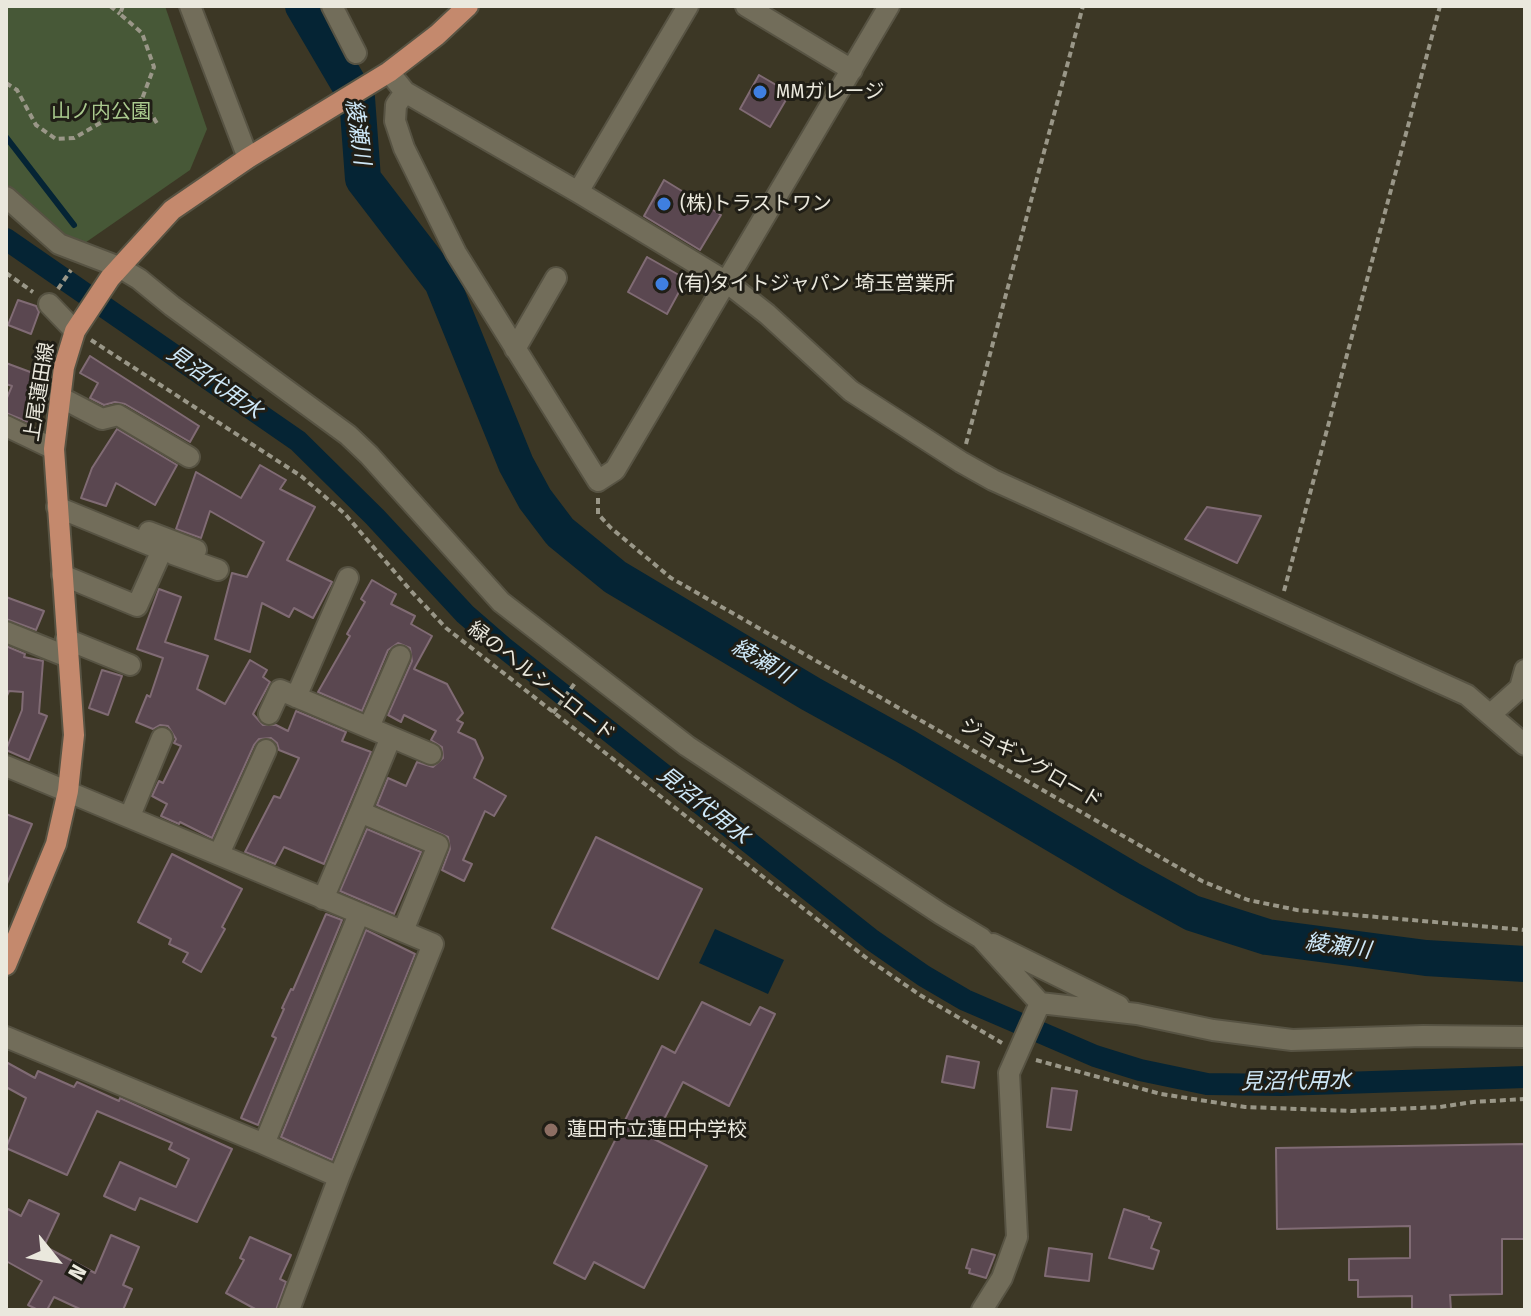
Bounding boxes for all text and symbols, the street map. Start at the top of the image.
place label: MMガレージ [776,80,884,104]
marker: MMガレージ [751,83,769,101]
water label: 綾瀬川 [339,97,375,167]
park label: 山ノ内公園 [51,100,151,124]
place label: (株)トラストワン [680,192,832,216]
marker: (株)トラストワン [655,195,673,213]
place label: (有)タイトジャパン 埼玉営業所 [678,272,954,296]
marker: (有)タイトジャパン 埼玉営業所 [653,275,671,293]
street label: 上尾蓮田線 [20,341,60,443]
water label: 見沼代用水 [161,341,267,425]
street label: 緑のヘルシーロード [463,617,619,747]
water label: 綾瀬川 [727,634,797,690]
street label: ジョギングロード [956,714,1106,814]
water label: 見沼代用水 [652,762,754,850]
water label: 綾瀬川 [1303,929,1373,965]
water label: 見沼代用水 [1241,1068,1351,1096]
place label: 蓮田市立蓮田中学校 [567,1118,747,1142]
marker: 蓮田市立蓮田中学校 [542,1121,560,1139]
north arrow [16,1220,96,1300]
text: N [62,1260,92,1285]

